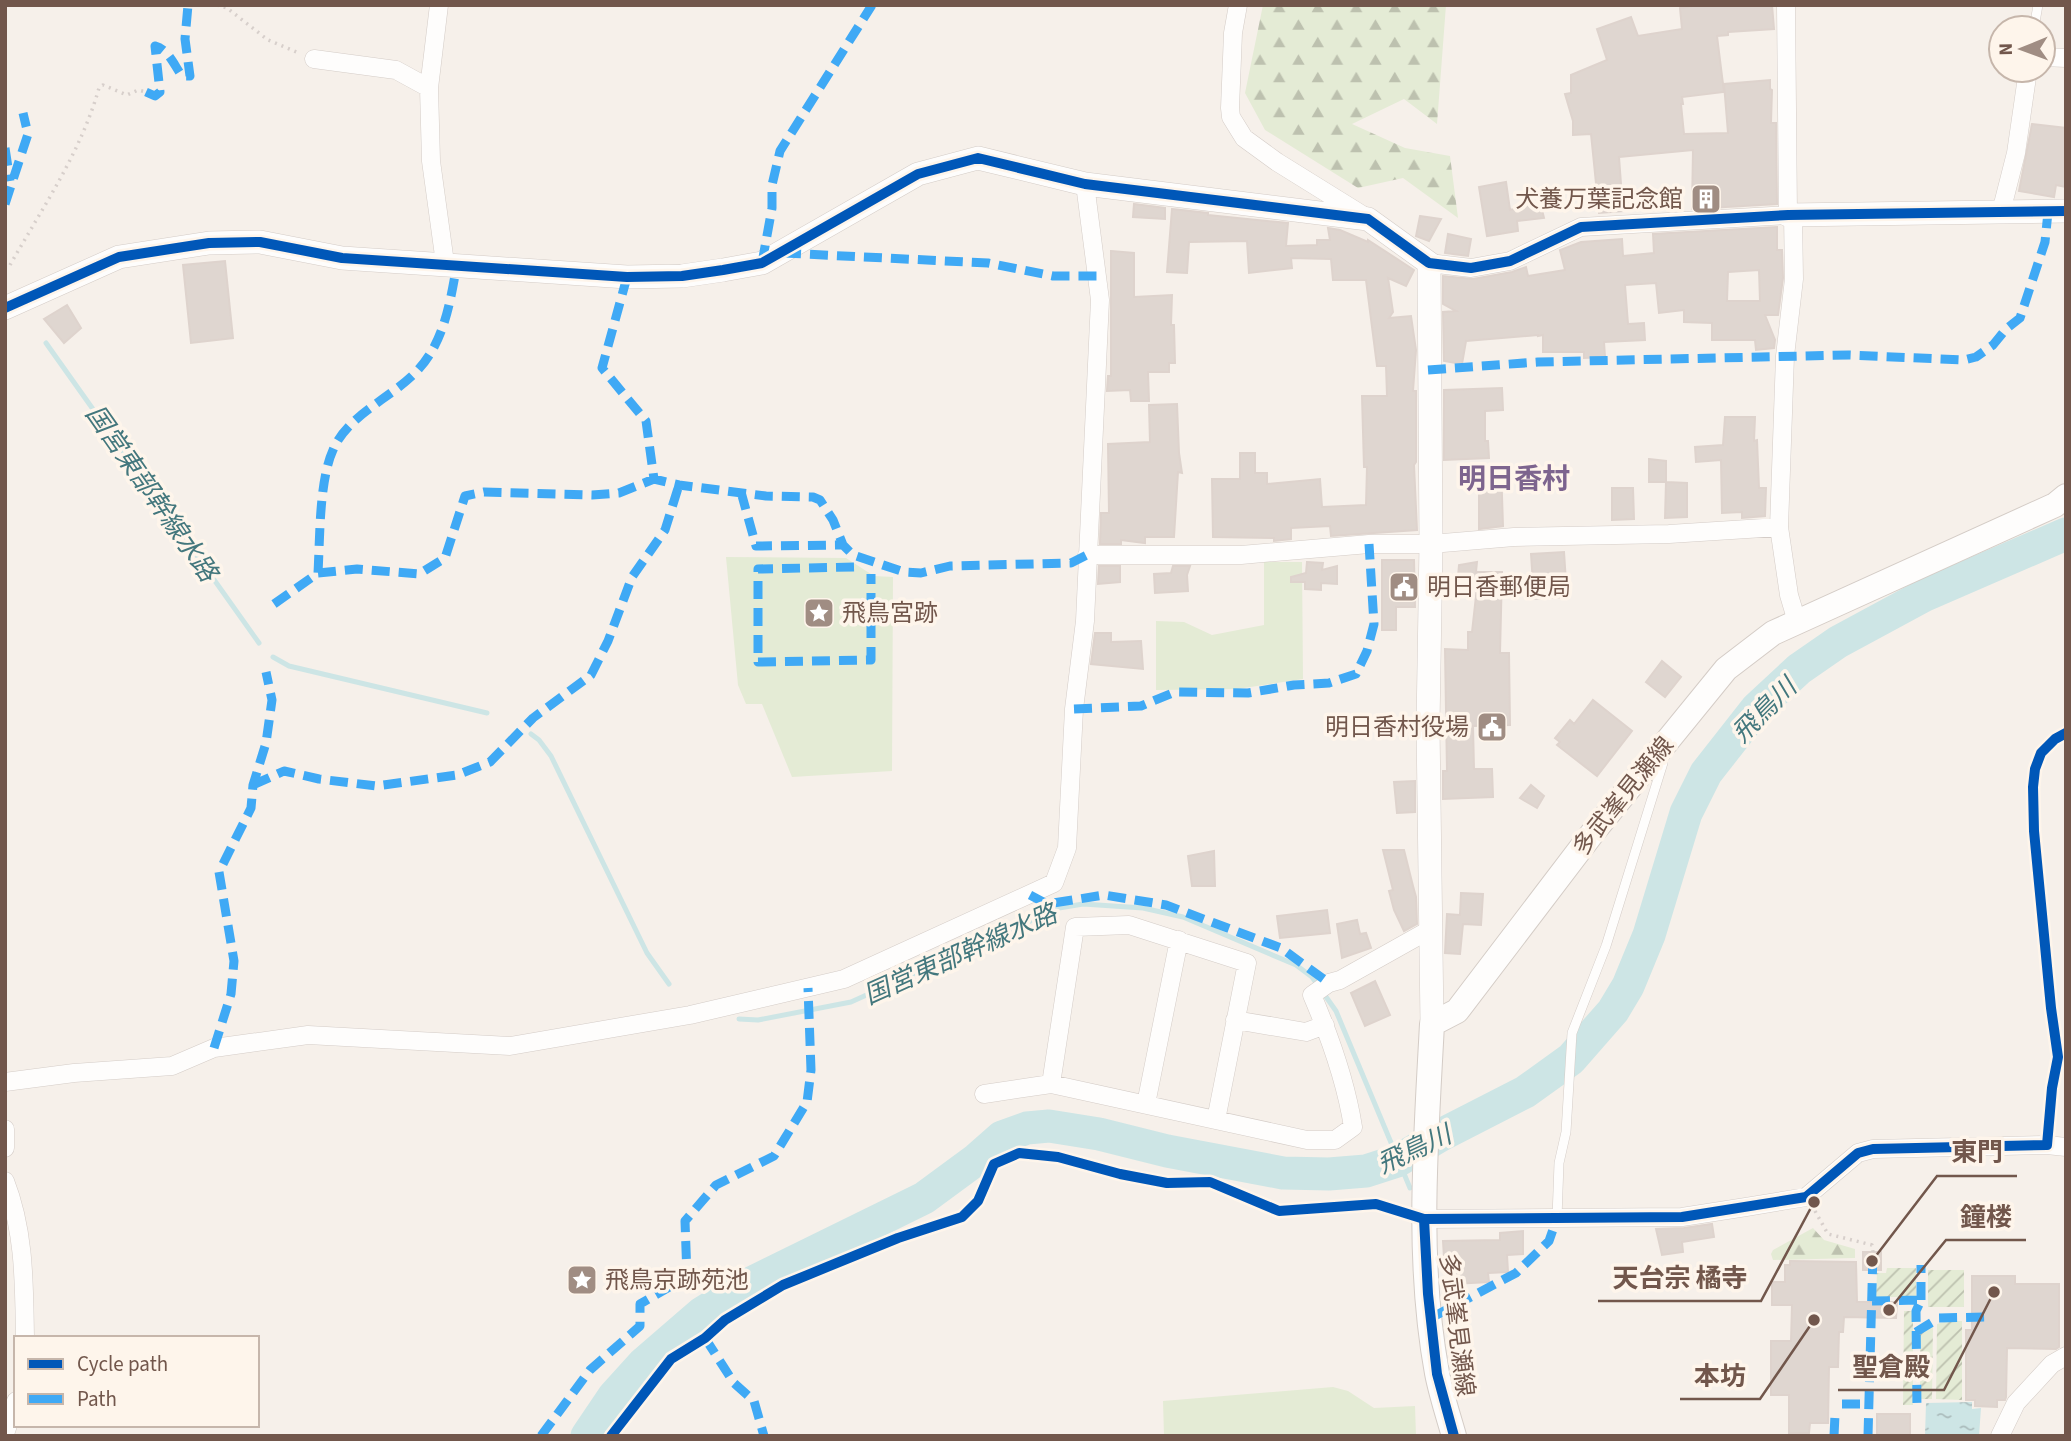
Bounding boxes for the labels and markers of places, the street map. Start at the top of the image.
place label: 犬養万葉記念館 [1515,182,1683,217]
building icon: 犬養万葉記念館 [1689,182,1723,216]
public building icon: 明日香郵便局 [1387,570,1421,604]
place label: 明日香郵便局 [1427,570,1571,605]
place icon: 飛鳥宮跡 [802,596,836,630]
place label: 飛鳥宮跡 [842,596,938,631]
place label: 明日香村役場 [1325,710,1469,745]
public building icon: 明日香村役場 [1475,710,1509,744]
callout: 東門 [1937,1129,2017,1176]
callout: 鐘楼 [1946,1193,2026,1240]
callout: 天台宗 橘寺 [1598,1254,1761,1301]
place icon: 飛鳥京跡苑池 [565,1263,599,1297]
place label: 飛鳥京跡苑池 [605,1263,749,1298]
callout: 聖倉殿 [1838,1343,1944,1390]
callout: 本坊 [1680,1352,1760,1399]

